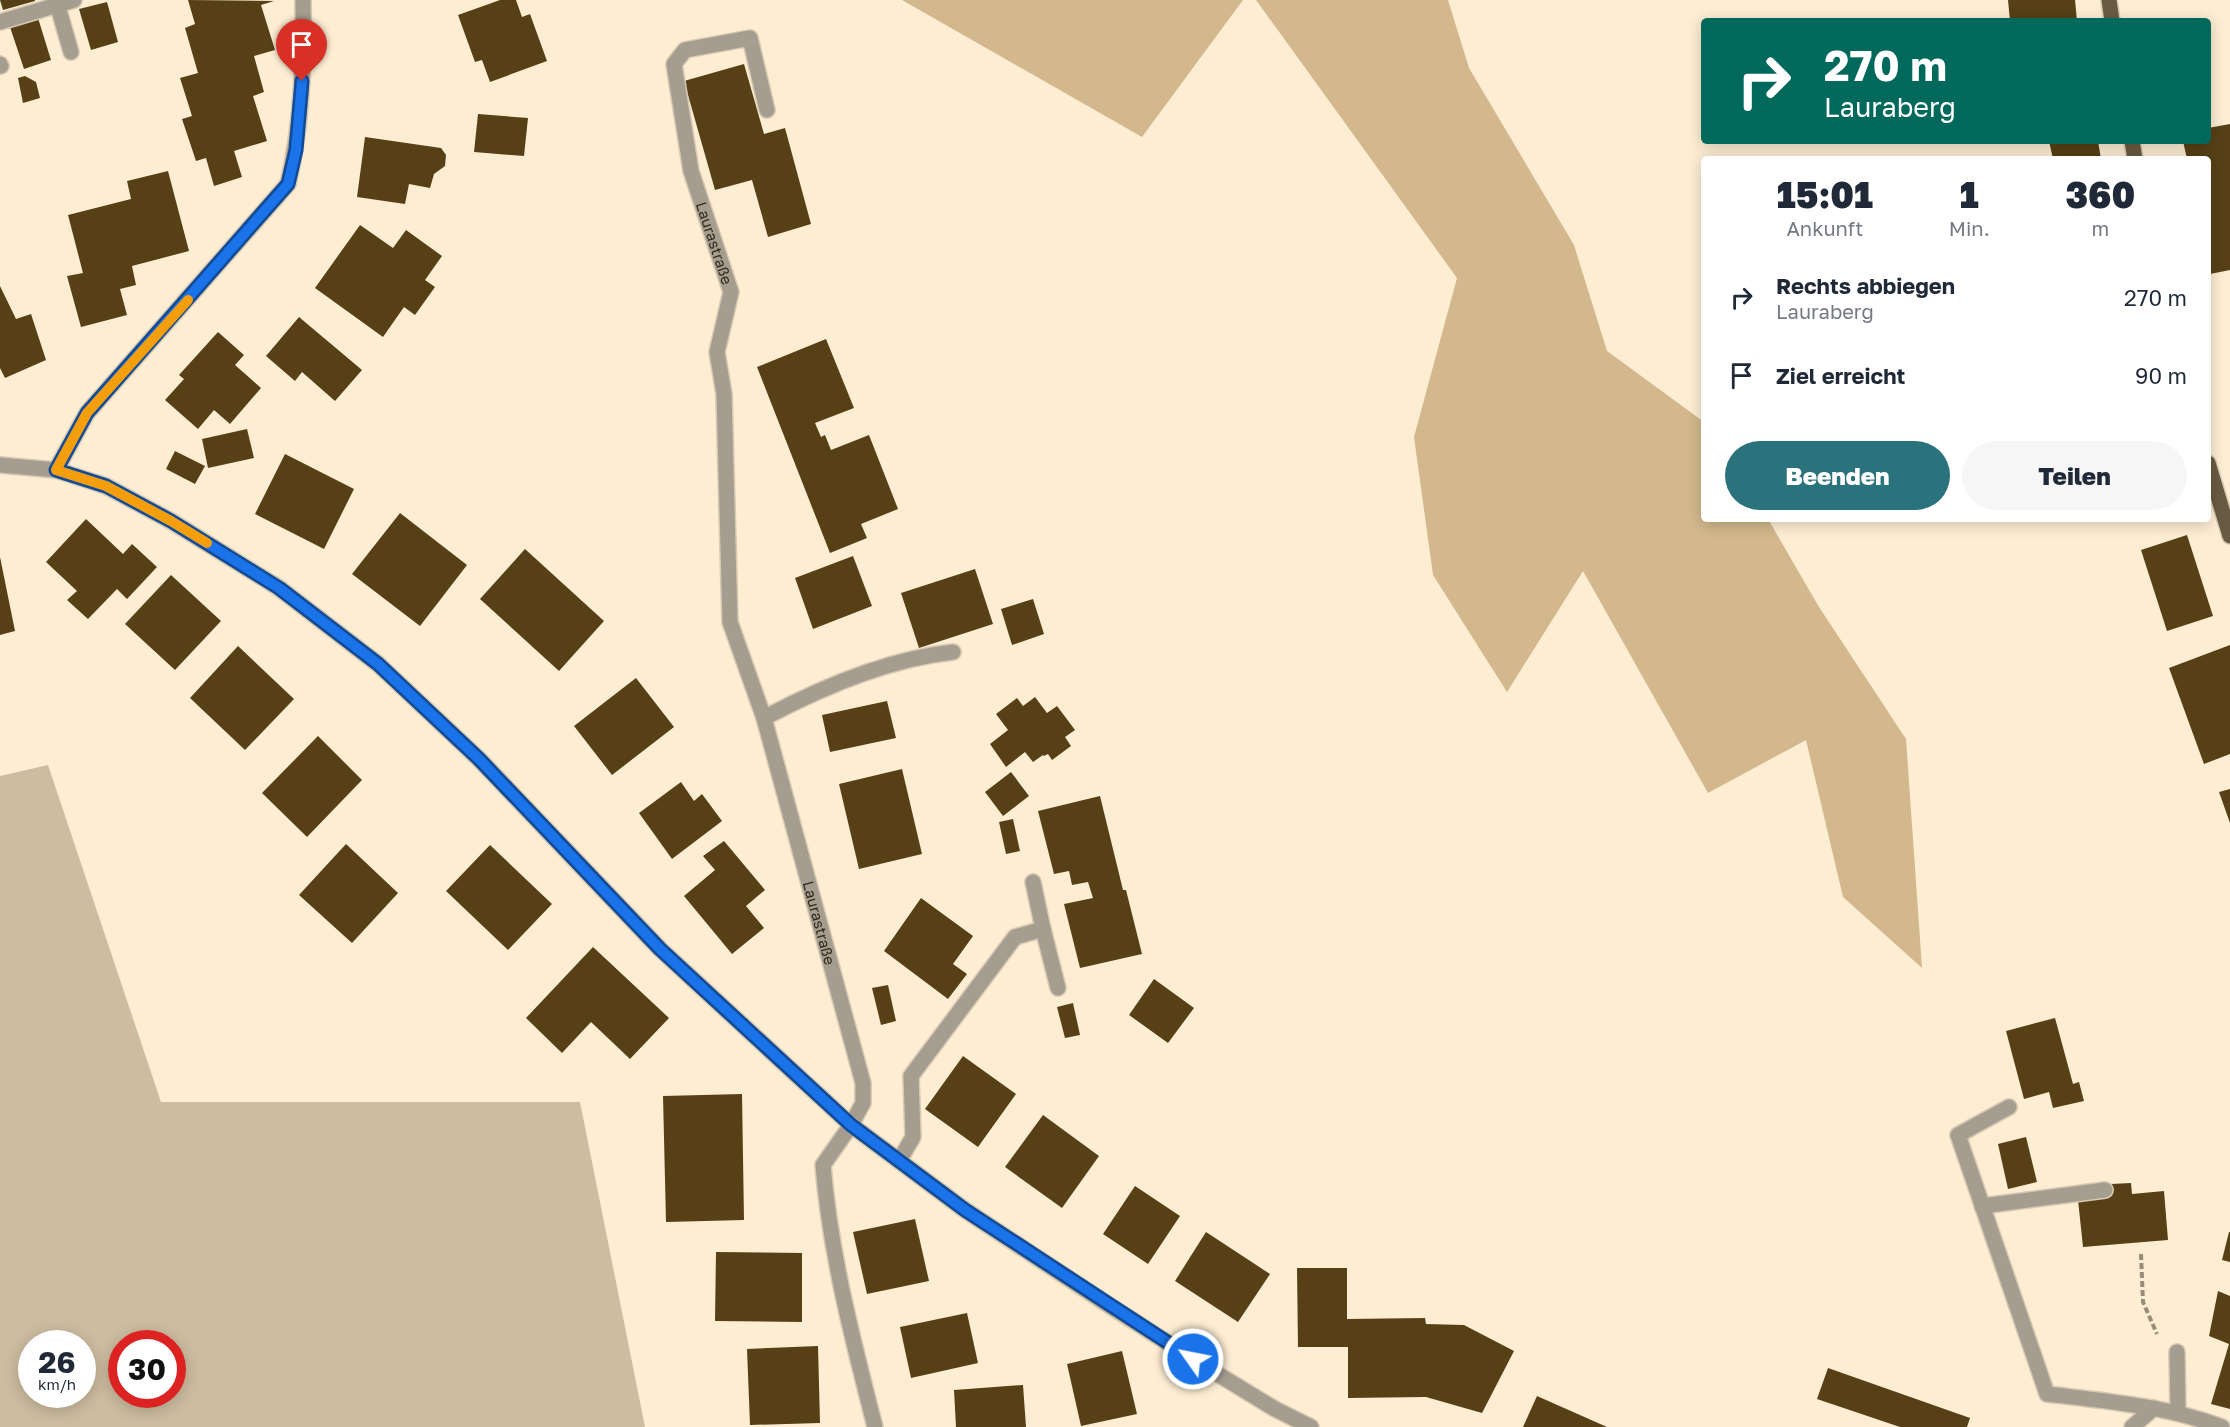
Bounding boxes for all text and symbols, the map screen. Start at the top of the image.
pin [276,19,327,81]
icon: arrive [285,28,318,61]
text: 270 m [1824,40,1947,90]
icon: right [1725,42,1803,120]
text: Lauraberg [1824,91,1956,123]
text: 15:01 [1777,173,1873,216]
text: 1 [1960,173,1979,216]
text: 360 [2065,173,2135,216]
street label: Laurastraße [693,199,737,287]
text: Ankunft [1786,216,1863,240]
text: Min. [1949,216,1990,240]
text: m [2091,216,2109,240]
text: Rechts abbiegen [1776,272,1955,299]
icon: right [1725,281,1758,314]
text: 270 m [2124,284,2187,311]
text: Lauraberg [1776,299,1874,323]
icon: arrive [1725,359,1758,392]
text: Ziel erreicht [1776,362,1905,389]
text: 90 m [2135,362,2187,389]
button: Beenden [1725,441,1950,510]
button: Teilen [1962,441,2187,510]
street label: Laurastraße [800,879,840,967]
position arrow [1161,1327,1225,1391]
speed limit sign: 30 [108,1330,186,1408]
text: 26 [38,1344,76,1380]
text: km/h [38,1375,76,1393]

